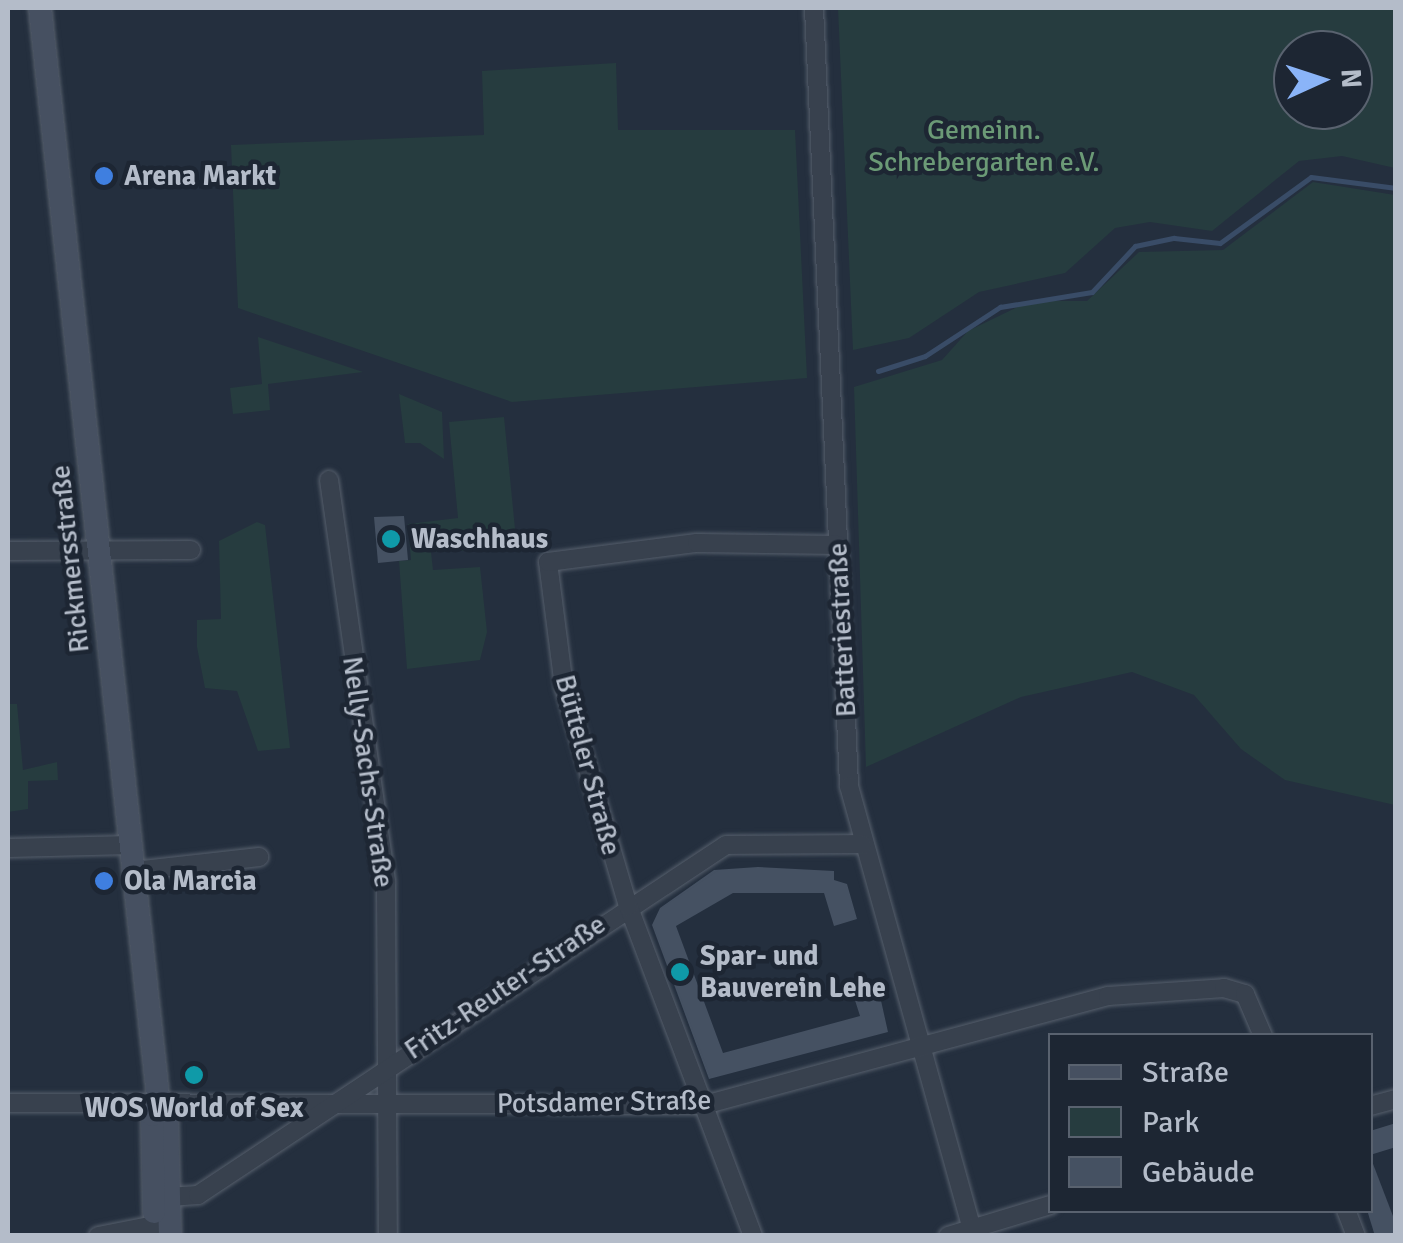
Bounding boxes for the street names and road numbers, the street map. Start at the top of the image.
street label: Rickmersstraße [43,464,97,654]
street label: Batteriestraße [821,542,863,718]
street label: Nelly-Sachs-Straße [335,654,401,890]
street label: Bütteler Straße [548,671,628,859]
street label: Fritz-Reuter-Straße [398,907,612,1067]
street label: Potsdamer Straße [496,1083,712,1121]

